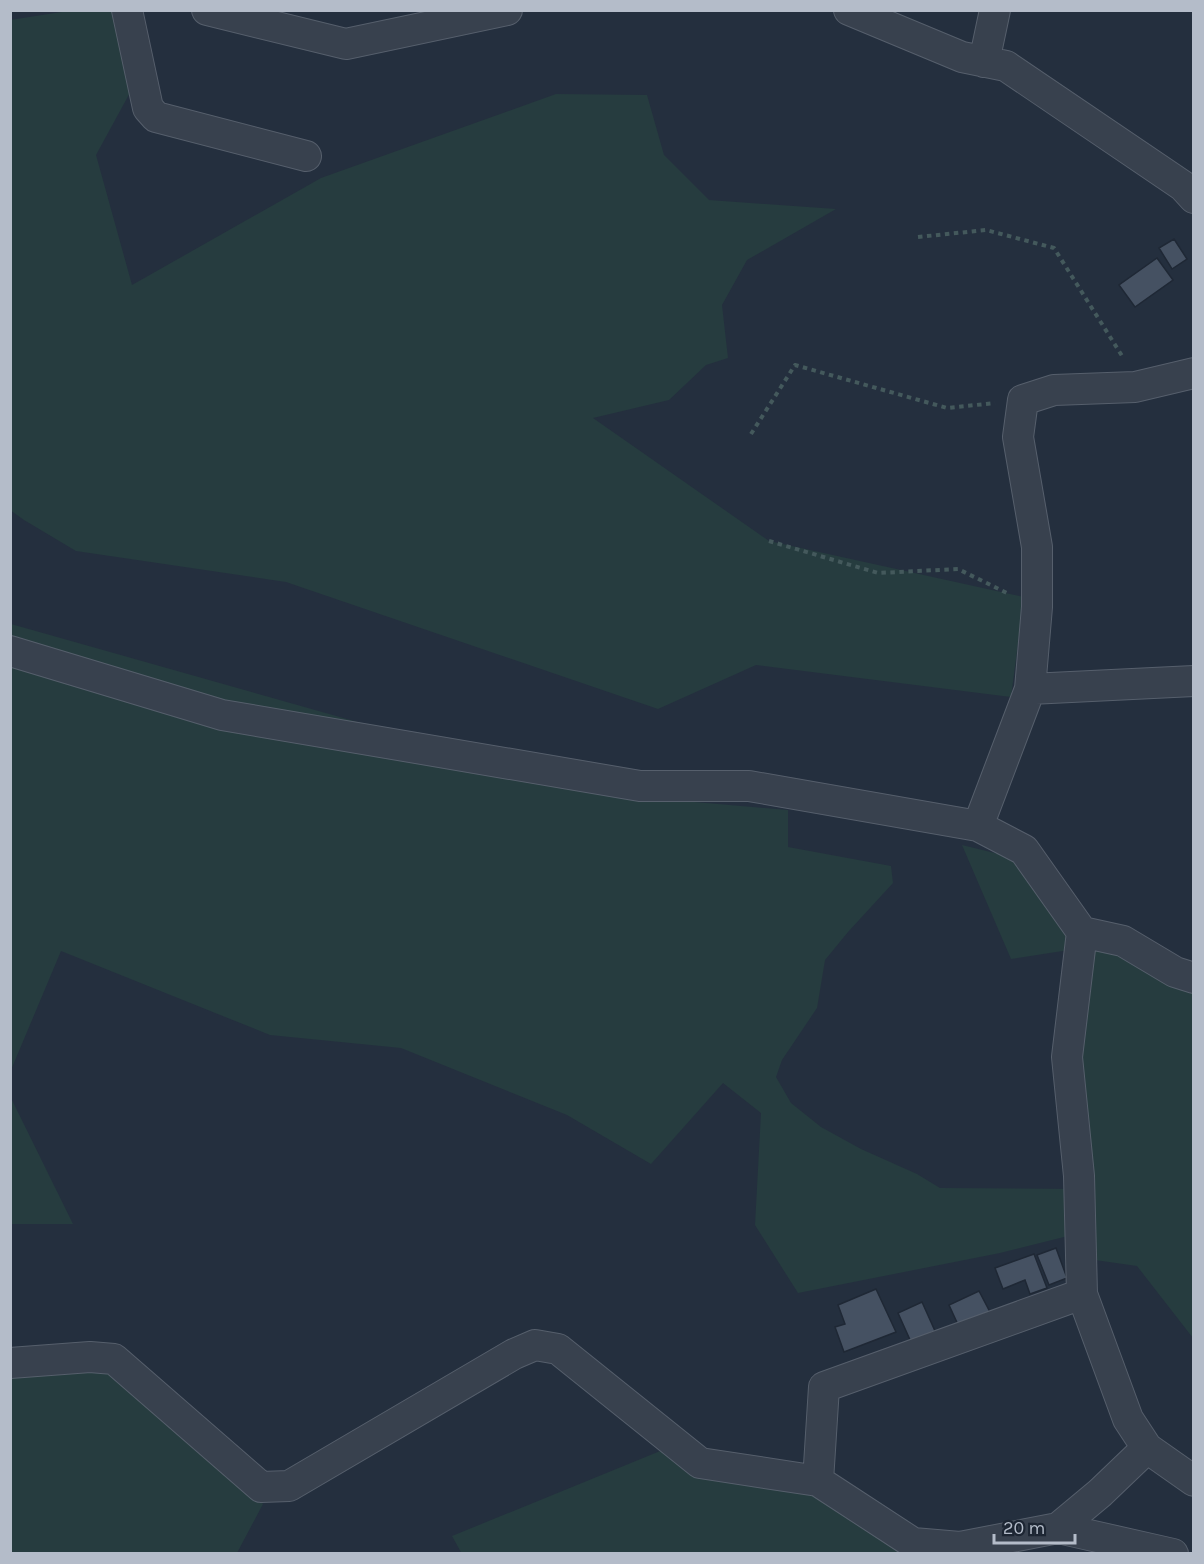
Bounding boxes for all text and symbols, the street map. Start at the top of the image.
scale bar [994,1507,1075,1545]
text: 20 m [1003,1517,1045,1539]

